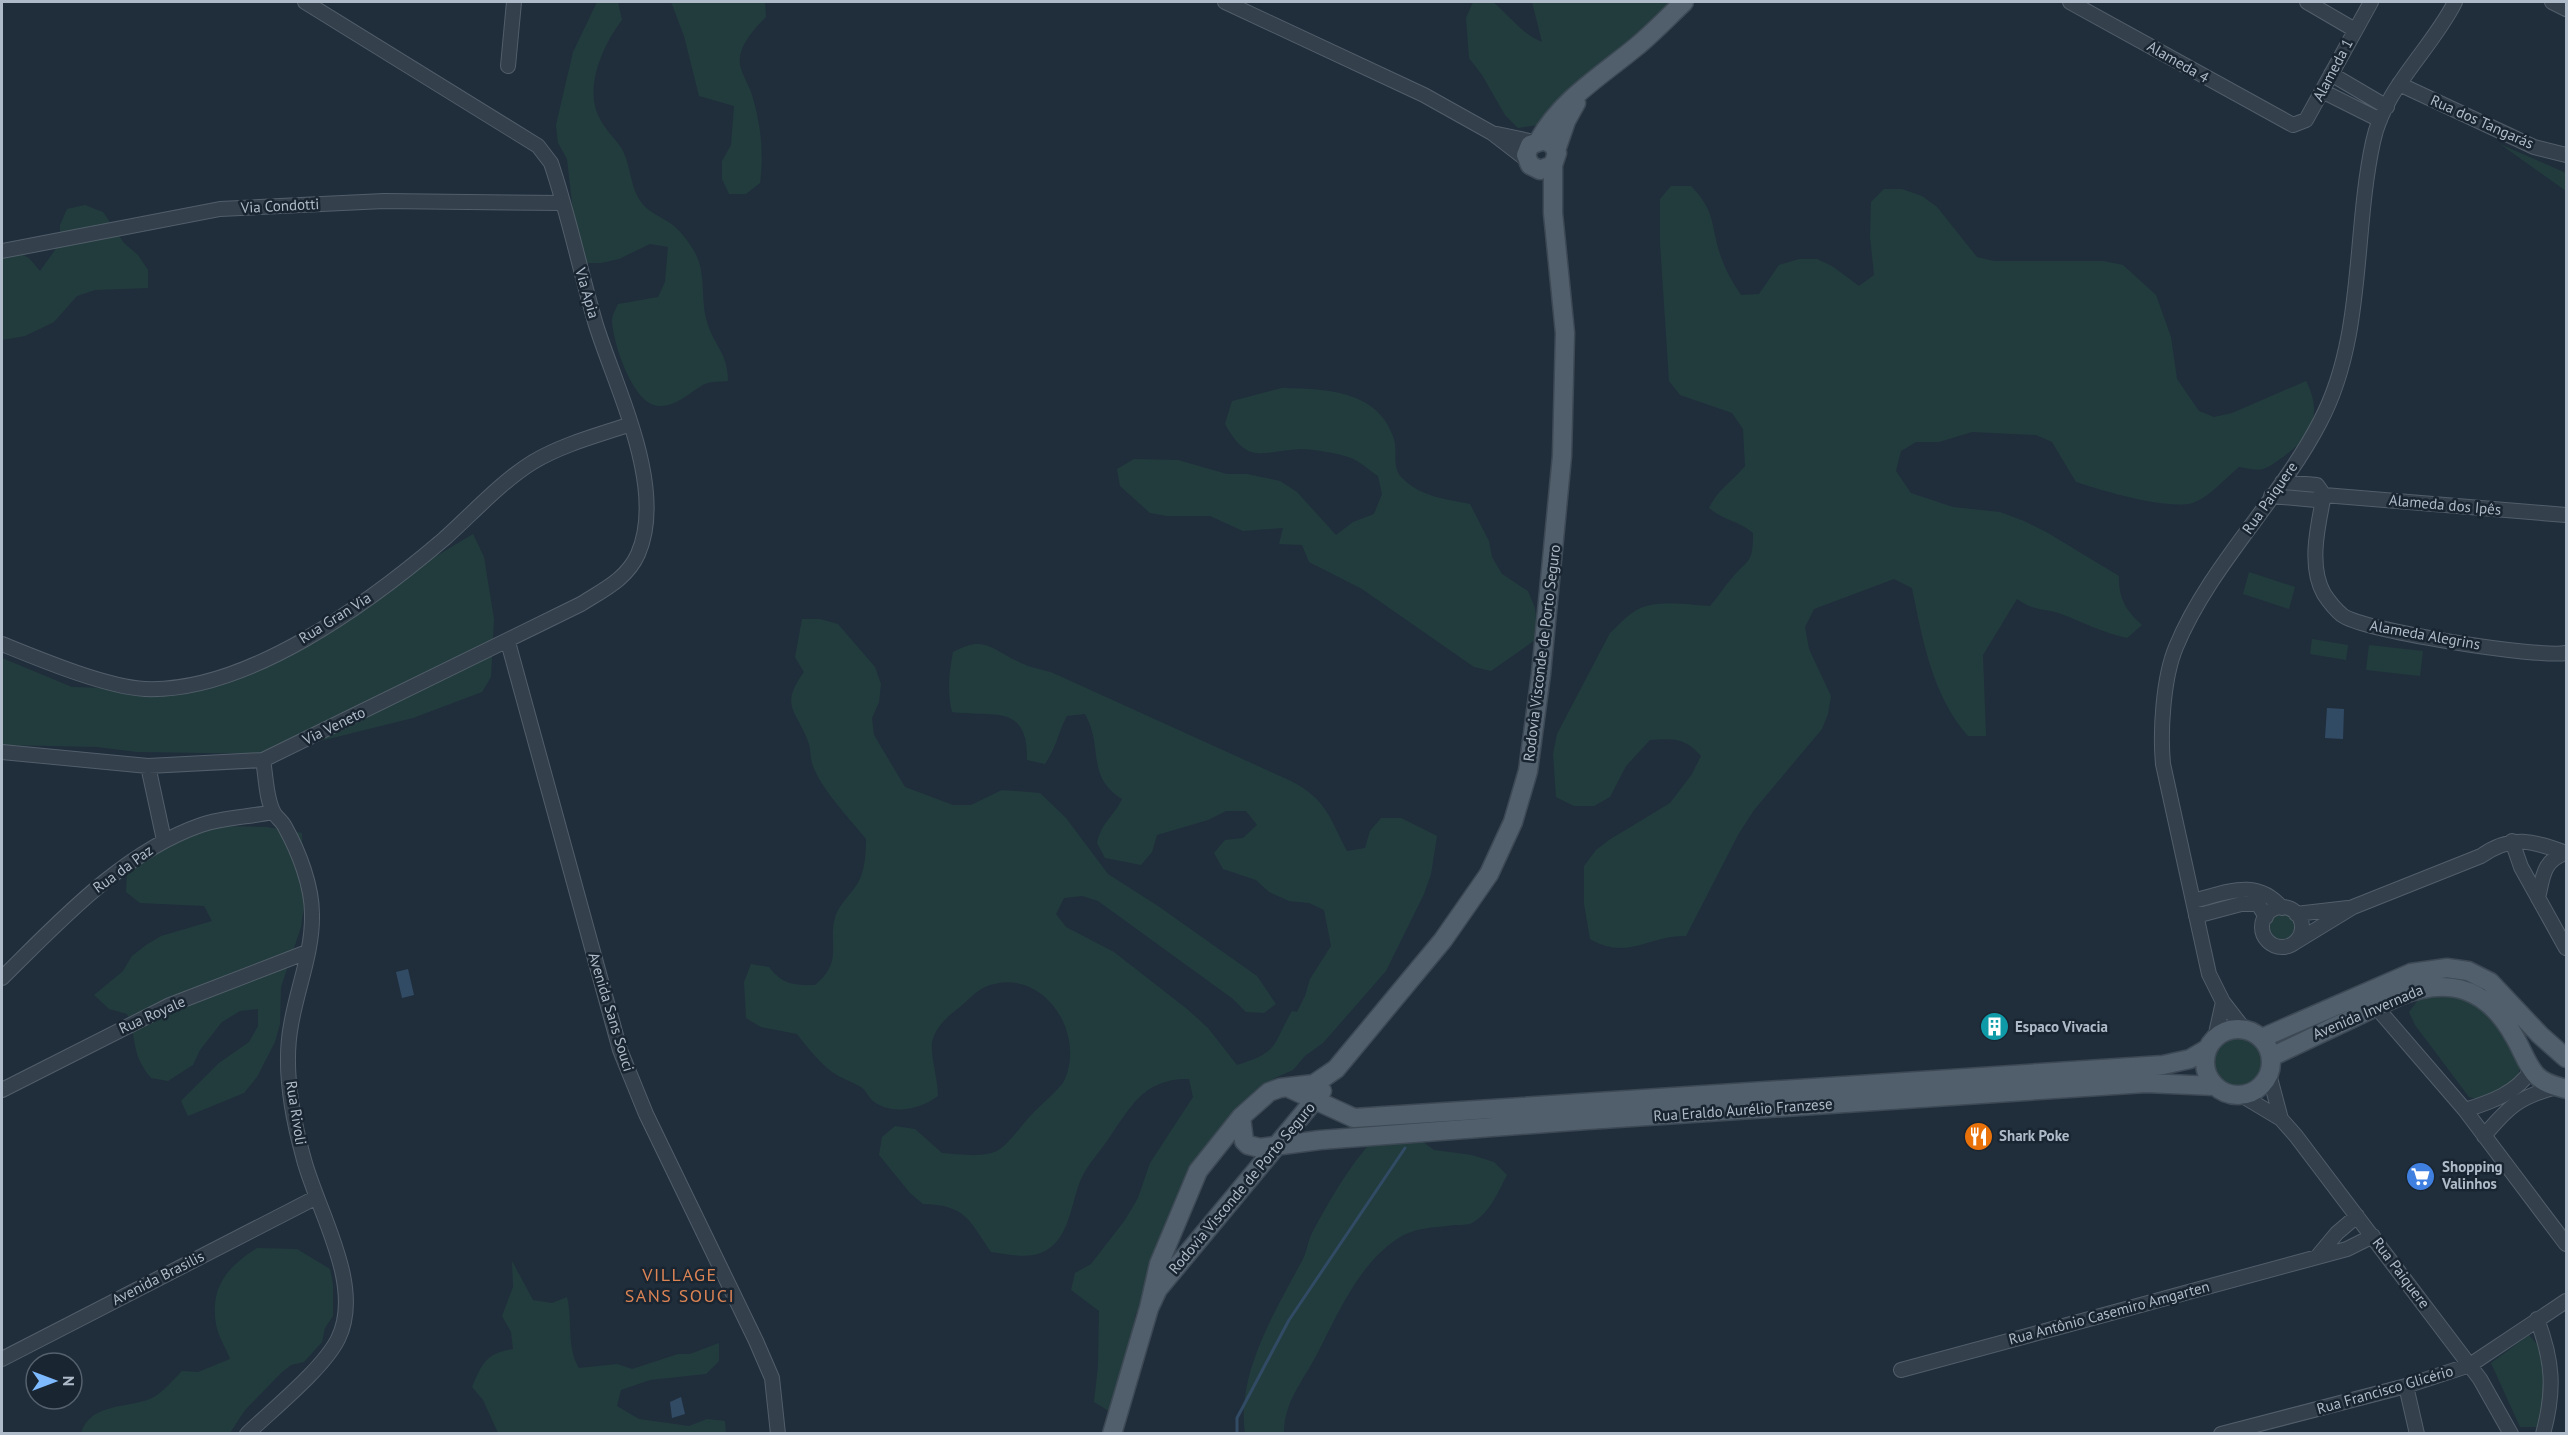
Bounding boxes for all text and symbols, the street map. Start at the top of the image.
street label: Alameda 1 [2308,35,2357,104]
street label: Alameda 4 [2144,36,2212,87]
street label: Rua dos Tangarás [2428,90,2537,153]
street label: Via Condotti [239,194,320,217]
street label: Via Apia [571,264,604,320]
street label: Rua Paiquere [2238,458,2301,538]
street label: Alameda dos Ipês [2388,490,2502,519]
street label: Rodovia Visconde de Porto Seguro [1519,543,1564,763]
street label: Rua Gran Via [295,588,374,647]
street label: Alameda Alegrins [2368,615,2482,654]
street label: Via Veneto [298,702,368,749]
street label: Rua da Paz [89,840,157,897]
street label: Avenida Sans Souci [584,950,639,1074]
street label: Avenida Invernada [2310,980,2426,1043]
street label: Rua Royale [116,991,188,1038]
building icon: Espaco Vivacia [1978,1011,2010,1043]
place label: Espaco Vivacia [2015,1017,2108,1036]
street label: Rua Rivoli [282,1079,311,1146]
street label: Rua Eraldo Aurélio Franzese [1653,1094,1833,1125]
street label: Rodovia Visconde de Porto Seguro [1164,1098,1319,1277]
restaurant icon: Shark Poke [1962,1120,1994,1152]
place label: Shark Poke [1999,1126,2070,1145]
place label: Shopping Valinhos [2441,1157,2503,1193]
supermarket icon: Shopping Valinhos [2405,1160,2437,1192]
street label: Rua Paiquere [2369,1233,2434,1312]
street label: Avenida Brasilis [108,1246,207,1309]
district label: VILLAGE SANS SOUCI [625,1263,735,1307]
street label: Rua Antônio Casemiro Amgarten [2006,1277,2211,1349]
north arrow [24,1351,84,1411]
street label: Rua Francisco Glicério [2314,1361,2455,1418]
text: N [59,1376,79,1386]

